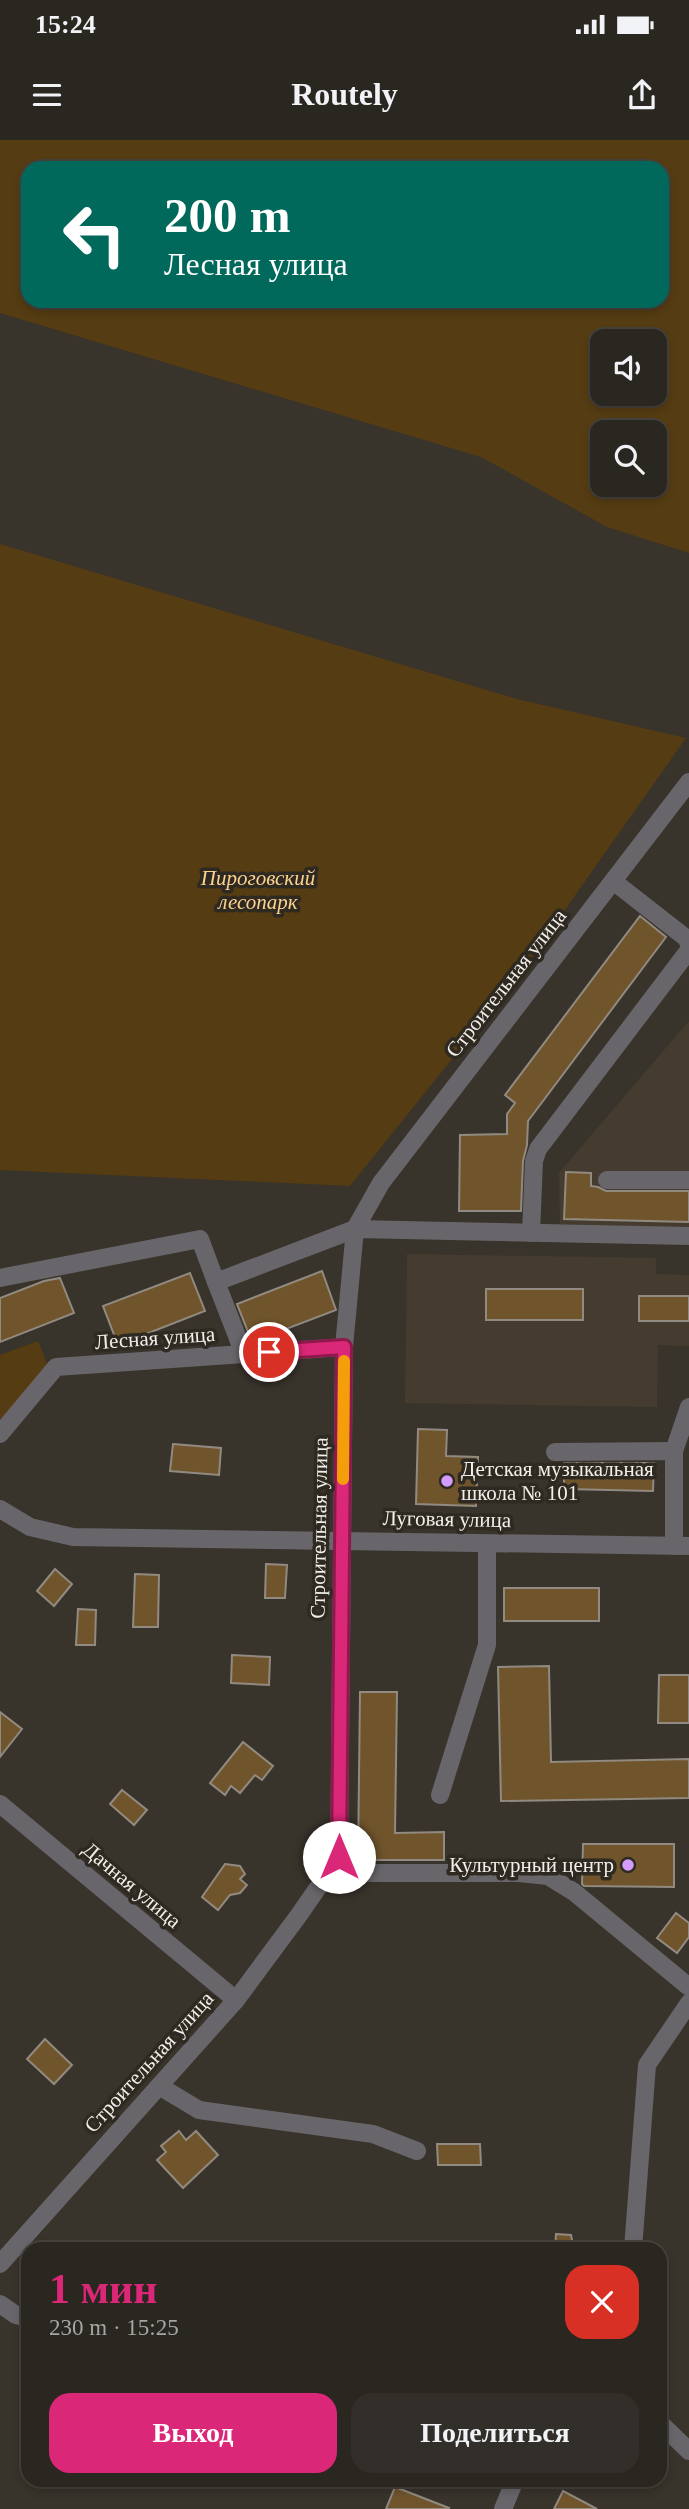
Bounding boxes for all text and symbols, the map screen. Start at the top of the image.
text: 15:24 [35,10,96,39]
icon: menu [28,76,66,114]
text: Routely [291,76,398,112]
icon: share [623,76,661,114]
text: 200 m [164,188,291,243]
icon: left [49,189,140,280]
text: Лесная улица [164,246,348,282]
map controls [590,329,667,497]
button: sound [590,329,667,406]
button: search [590,420,667,497]
park label: Пироговский лесопарк [200,866,316,914]
street label: Строительная улица [441,904,572,1062]
street label: Лесная улица [94,1322,217,1354]
pin [239,1322,299,1382]
icon: arrive [250,1333,288,1371]
street label: Строительная улица [305,1436,333,1619]
place label: Детская музыкальная школа № 101 [461,1457,654,1505]
marker: Детская музыкальная школа № 101 [439,1473,455,1489]
street label: Луговая улица [383,1506,512,1532]
position arrow [302,1820,376,1894]
street label: Дачная улица [78,1837,186,1933]
place label: Культурный центр [449,1853,614,1877]
marker: Культурный центр [620,1857,636,1873]
street label: Строительная улица [79,1986,219,2137]
button: close [565,2265,639,2339]
text: 1 мин [49,2266,158,2312]
text: 230 m · 15:25 [49,2315,179,2340]
button: Выход [49,2393,337,2473]
button: Поделиться [351,2393,639,2473]

